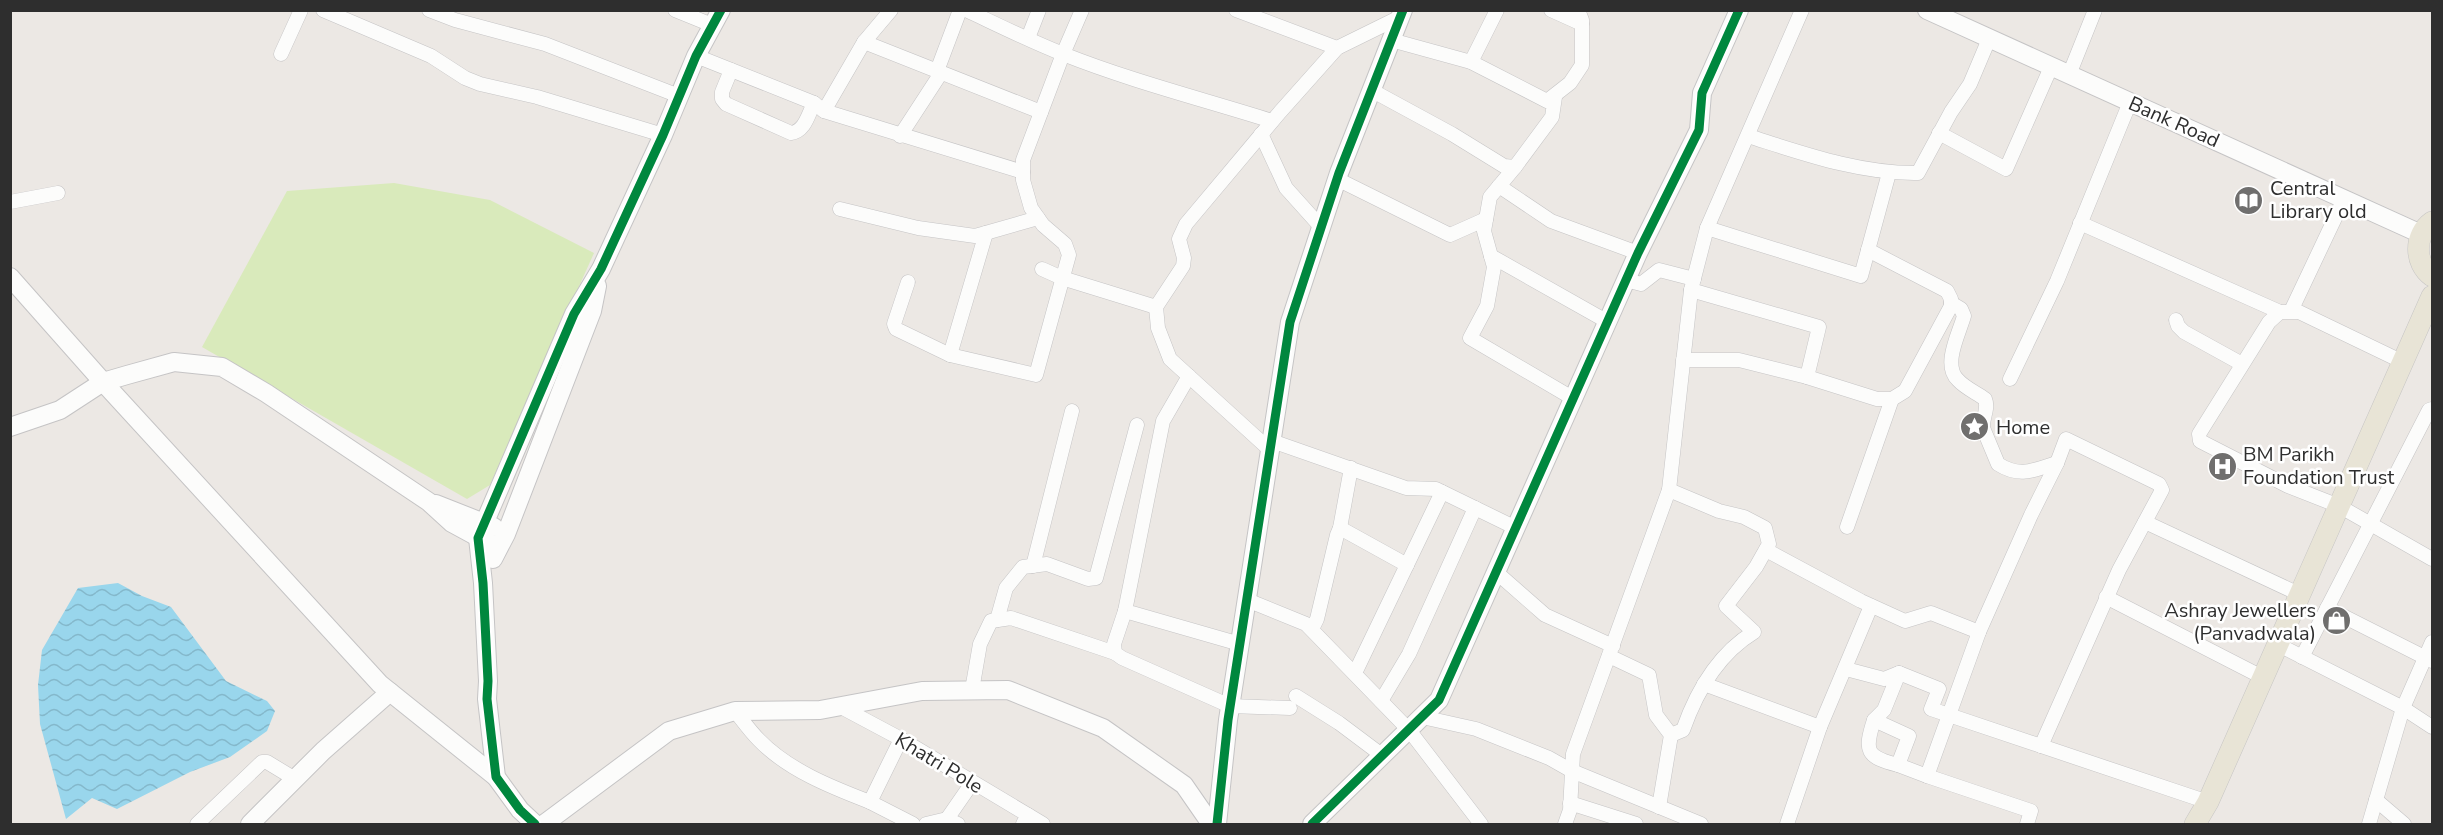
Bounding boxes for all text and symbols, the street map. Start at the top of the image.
street label: Bank Road [2124,90,2224,154]
place label: Central Library old [2270,175,2367,225]
library icon: Central Library old [2233,184,2265,216]
place icon: Home [1959,411,1991,443]
place label: Home [1996,414,2050,441]
place label: BM Parikh Foundation Trust [2243,441,2395,491]
hospital icon: BM Parikh Foundation Trust [2206,450,2238,482]
place label: Ashray Jewellers (Panvadwala) [2164,597,2316,647]
shop icon: Ashray Jewellers (Panvadwala) [2321,605,2353,637]
street label: Khatri Pole [890,726,988,800]

